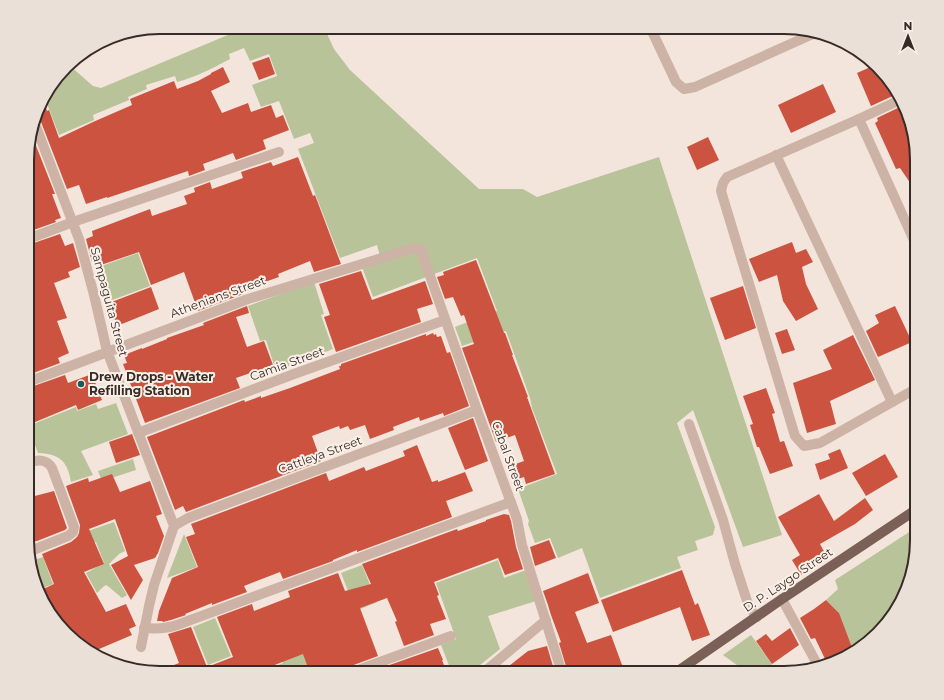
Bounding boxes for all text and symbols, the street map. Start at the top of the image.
north arrow [888,16,928,56]
text: N [904,19,912,33]
street label: Sampaguita Street [88,245,131,358]
street label: Athenians Street [168,272,268,321]
street label: Camia Street [248,343,326,384]
place label: Drew Drops - Water Refilling Station [89,369,213,398]
marker: Drew Drops - Water Refilling Station [76,379,86,389]
street label: Cabal Street [489,419,528,493]
street label: Cattleya Street [276,432,364,477]
street label: D. P. Laygo Street [740,544,835,615]

